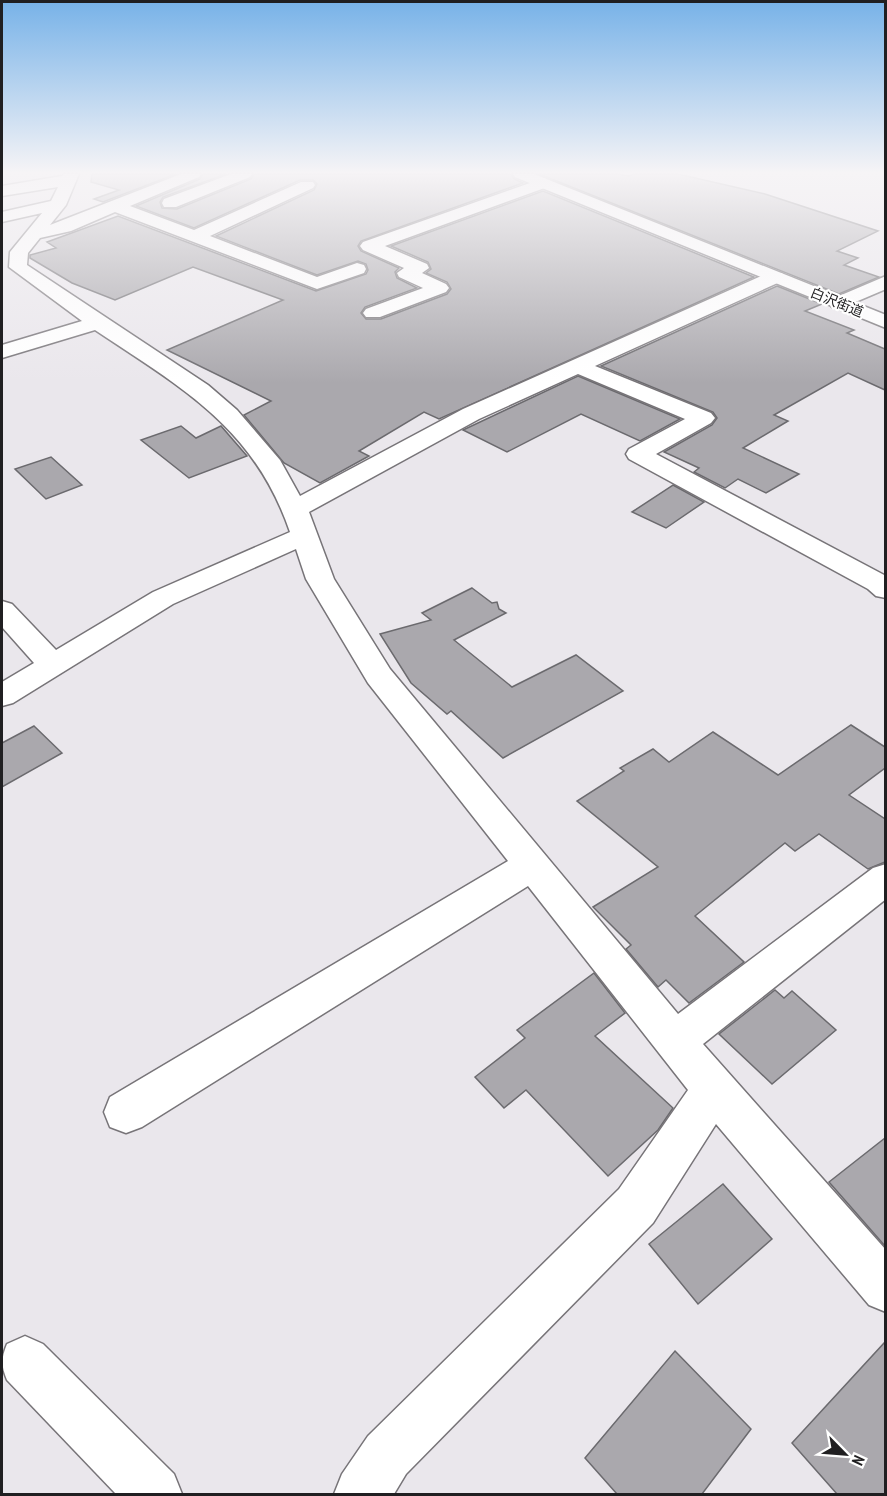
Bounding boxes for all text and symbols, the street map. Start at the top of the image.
street label: 白沢街道 [808,283,866,321]
north arrow [815,1424,875,1484]
text: N [848,1452,869,1468]

